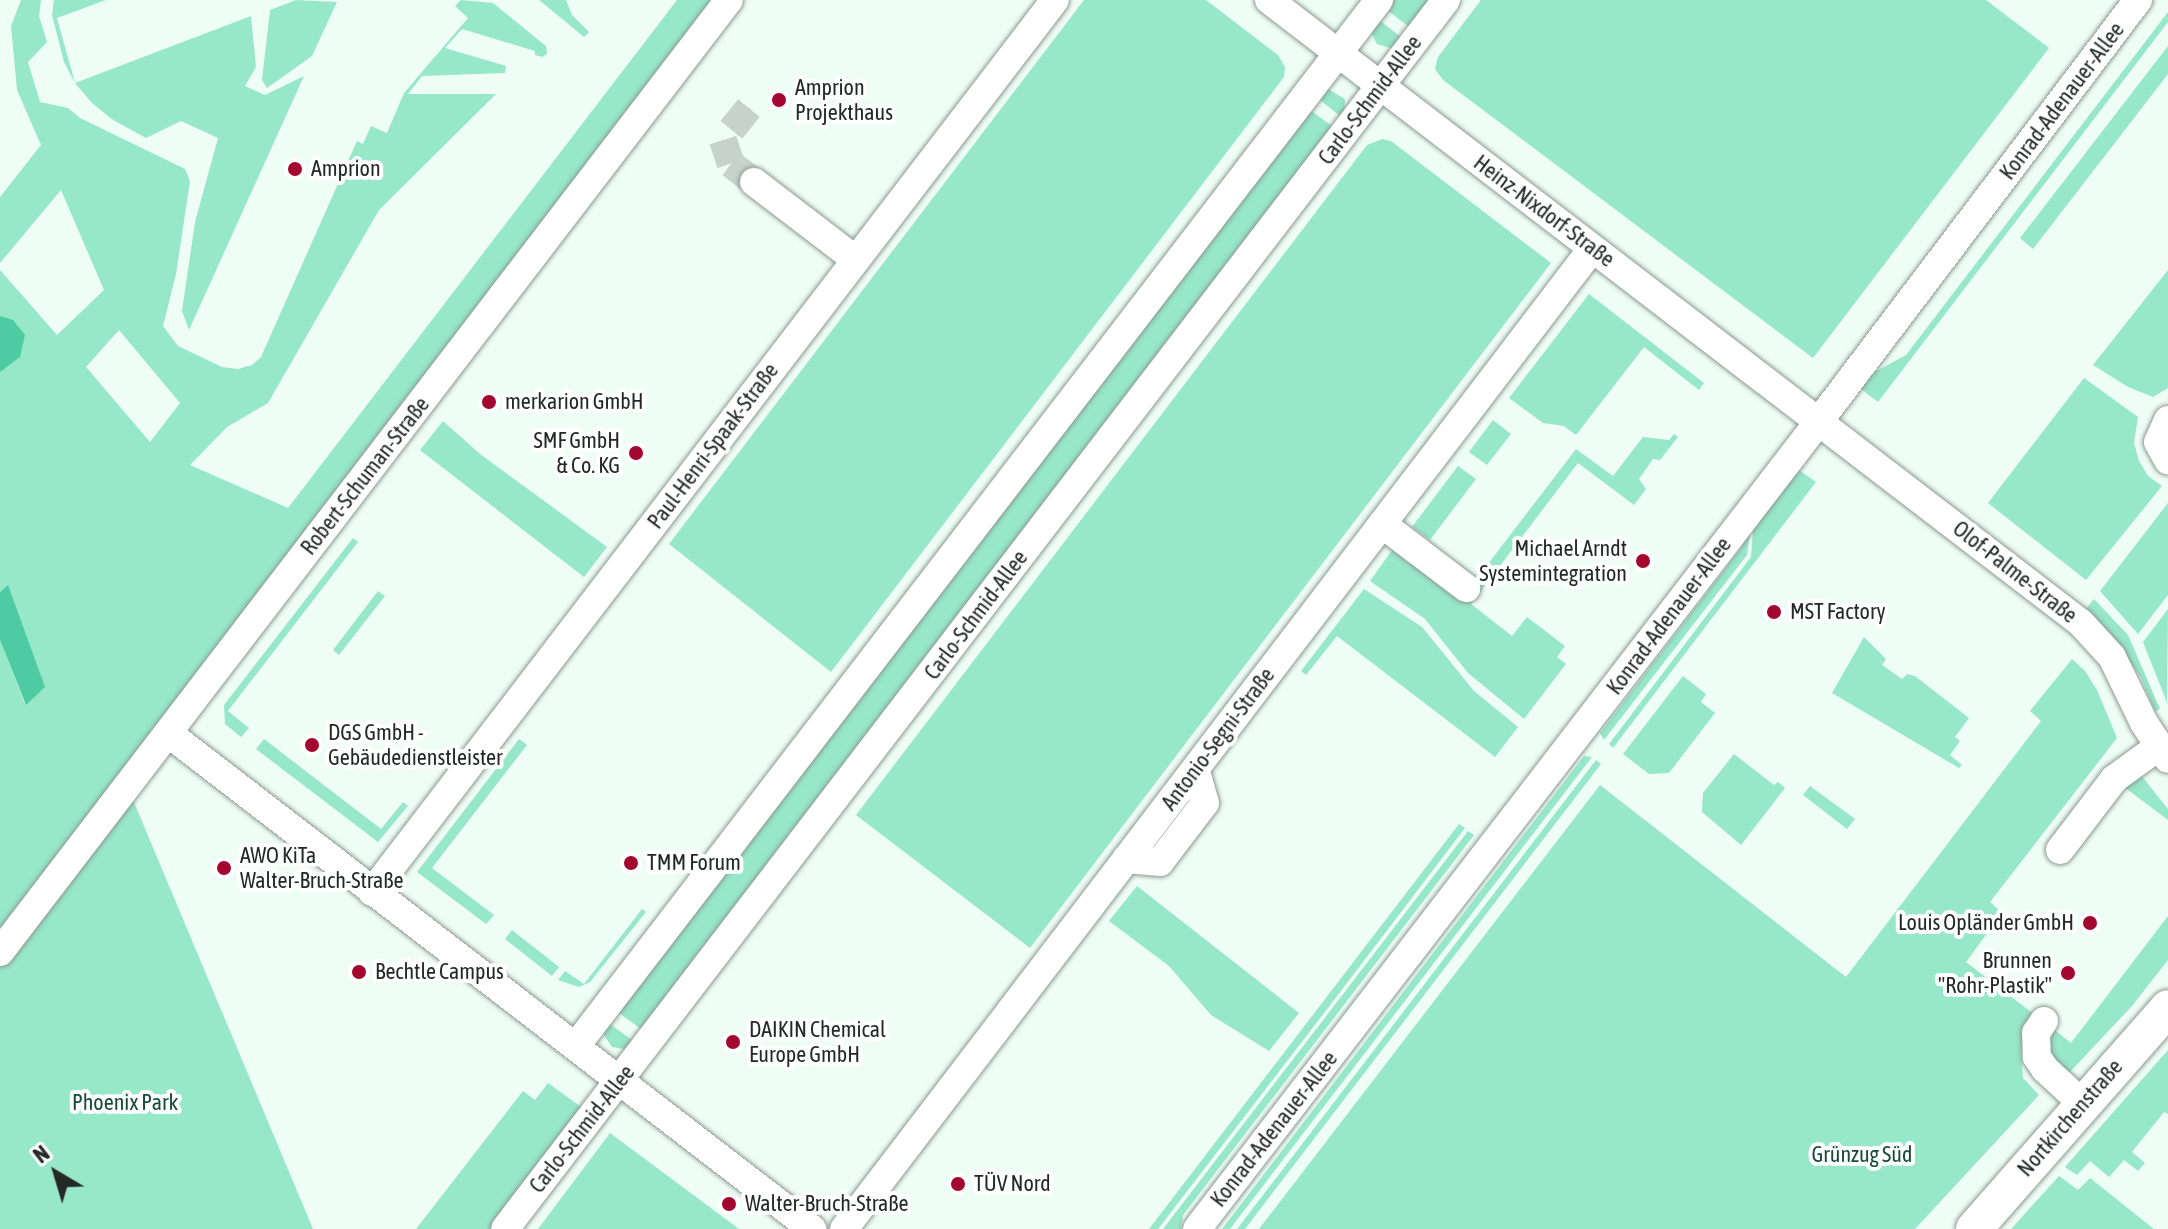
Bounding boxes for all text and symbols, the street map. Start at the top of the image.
street label: Konrad-Adenauer-Allee [1994,17,2130,185]
street label: Carlo-Schmid-Allee [1313,30,1427,170]
place label: Amprion Projekthaus [795,74,893,126]
marker: Amprion Projekthaus [770,91,788,109]
street label: Heinz-Nixdorf-Straße [1468,149,1620,273]
place label: Amprion [311,156,381,182]
marker: Amprion [286,160,304,178]
street label: Paul-Henri-Spaak-Straße [642,358,784,534]
place label: merkarion GmbH [505,389,644,415]
street label: Robert-Schuman-Straße [295,392,435,560]
marker: merkarion GmbH [480,393,498,411]
place label: SMF GmbH & Co. KG [533,427,620,478]
marker: SMF GmbH & Co. KG [627,444,645,462]
street label: Olof-Palme-Straße [1948,515,2082,629]
street label: Konrad-Adenauer-Allee [1601,532,1737,700]
place label: Michael Arndt Systemintegration [1479,535,1627,586]
street label: Carlo-Schmid-Allee [919,545,1033,685]
marker: Michael Arndt Systemintegration [1634,552,1652,570]
place label: MST Factory [1790,599,1885,625]
marker: MST Factory [1765,603,1783,621]
street label: Antonio-Segni-Straße [1156,663,1280,815]
place label: DGS GmbH - Gebäudedienstleister [328,719,503,770]
marker: DGS GmbH - Gebäudedienstleister [303,736,321,754]
place label: AWO KiTa Walter-Bruch-Straße [240,842,403,894]
place label: TMM Forum [647,850,741,876]
marker: TMM Forum [622,854,640,872]
marker: AWO KiTa Walter-Bruch-Straße [215,859,233,877]
place label: Louis Opländer GmbH [1898,910,2074,936]
marker: Louis Opländer GmbH [2081,914,2099,932]
place label: Brunnen "Rohr-Plastik" [1938,947,2052,998]
place label: Bechtle Campus [375,959,504,985]
marker: Bechtle Campus [350,963,368,981]
marker: Brunnen "Rohr-Plastik" [2059,964,2077,982]
place label: DAIKIN Chemical Europe GmbH [749,1016,886,1068]
marker: DAIKIN Chemical Europe GmbH [724,1033,742,1051]
street label: Konrad-Adenauer-Allee [1205,1046,1343,1212]
street label: Nortkirchenstraße [2012,1054,2128,1182]
street label: Carlo-Schmid-Allee [524,1060,640,1198]
park label: Phoenix Park [72,1090,178,1116]
north arrow [16,1133,96,1213]
text: N [28,1140,54,1168]
park label: Grünzug Süd [1812,1142,1912,1168]
place label: TÜV Nord [974,1171,1051,1197]
marker: TÜV Nord [949,1175,967,1193]
place label: Walter-Bruch-Straße [745,1191,908,1217]
marker: Walter-Bruch-Straße [720,1195,738,1213]

